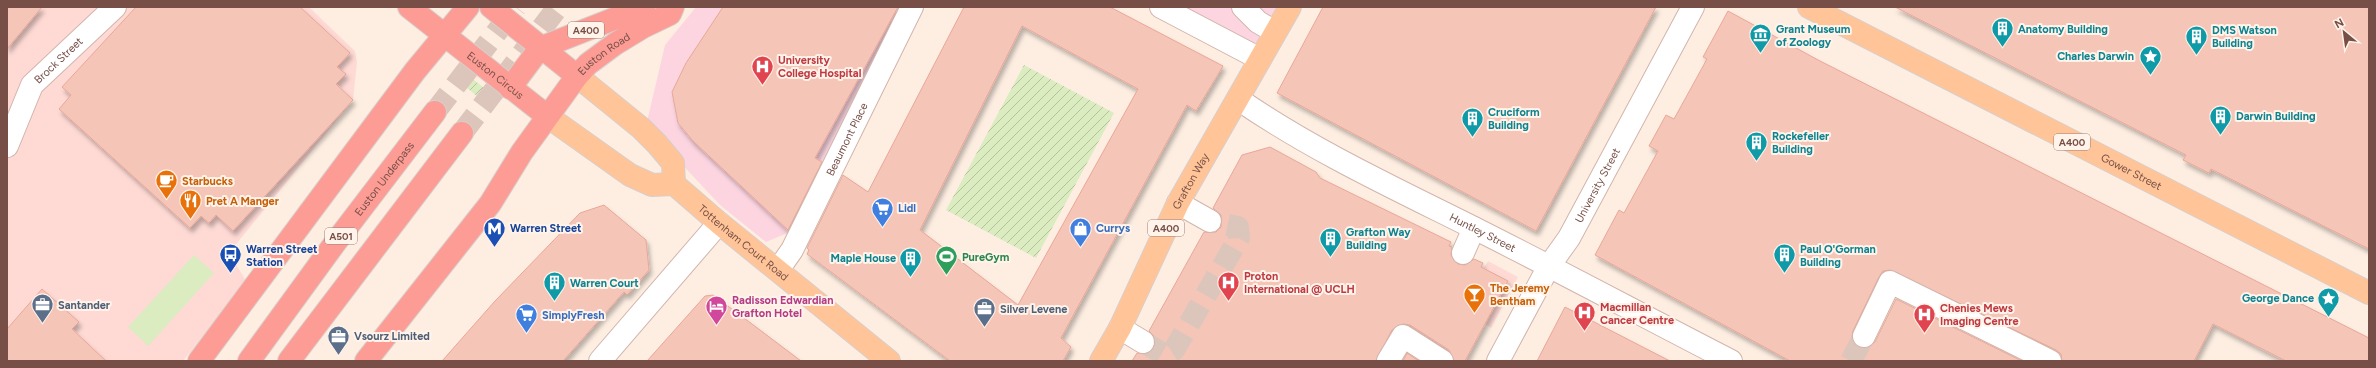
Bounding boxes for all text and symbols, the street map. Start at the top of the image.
north arrow [2324,12,2364,52]
building icon: Anatomy Building [1989,16,2015,49]
text: N [2333,16,2346,31]
road number: A400 [568,22,604,38]
museum icon: Grant Museum of Zoology [1748,22,1774,55]
place label: Grant Museum of Zoology [1776,23,1851,49]
place label: Anatomy Building [2018,23,2108,36]
building icon: DMS Watson Building [2183,23,2209,56]
place label: DMS Watson Building [2212,24,2277,50]
street label: Euston Road [575,30,632,78]
street label: Brock Street [31,34,85,86]
place icon: Charles Darwin [2137,43,2163,76]
street label: Euston Circus [464,49,526,102]
place label: Charles Darwin [2057,50,2134,63]
hospital icon: University College Hospital [750,53,776,86]
place label: University College Hospital [778,54,862,80]
street label: Beaumont Place [823,101,870,178]
building icon: Darwin Building [2207,103,2233,136]
building icon: Cruciform Building [1460,105,1486,138]
place label: Cruciform Building [1488,106,1540,132]
place label: Darwin Building [2236,110,2316,123]
building icon: Rockefeller Building [1743,129,1769,162]
place label: Rockefeller Building [1772,130,1830,156]
road number: A400 [2054,134,2090,150]
street label: Euston Underpass [352,139,417,218]
street label: University Street [1572,146,1623,225]
street label: Grafton Way [1169,151,1212,211]
street label: Gower Street [2099,151,2164,193]
cafe icon: Starbucks [154,168,180,201]
place label: Starbucks [182,175,233,188]
restaurant icon: Pret A Manger [178,188,204,221]
place label: Pret A Manger [206,195,280,208]
supermarket icon: Lidl [869,195,895,228]
street label: Tottenham Court Road [696,202,791,283]
place label: Lidl [898,202,916,215]
street label: Huntley Street [1448,210,1518,255]
metro station icon: Warren Street [481,215,507,248]
shop icon: Currys [1067,215,1093,248]
road number: A400 [1148,220,1184,236]
place label: Warren Street [510,222,582,235]
place label: Currys [1096,222,1130,235]
building icon: Grafton Way Building [1318,225,1344,258]
place label: Grafton Way Building [1346,226,1411,252]
road number: A501 [325,228,357,244]
bus stop icon: Warren Street Station [217,242,243,275]
building icon: Paul O'Gorman Building [1771,242,1797,275]
place label: Warren Street Station [246,243,318,269]
place label: Paul O'Gorman Building [1800,243,1876,269]
sports icon: PureGym [933,244,959,277]
building icon: Maple House [898,245,924,278]
place label: PureGym [962,251,1010,264]
place label: Maple House [831,252,896,265]
hospital icon: Proton International @ UCLH [1215,269,1241,302]
building icon: Warren Court [542,270,568,303]
place label: Proton International @ UCLH [1244,270,1355,296]
place label: Warren Court [570,277,639,290]
bar icon: The Jeremy Bentham [1462,281,1488,314]
place label: The Jeremy Bentham [1490,282,1550,308]
place icon: George Dance [2316,285,2342,318]
office icon: Santander [30,292,56,325]
place label: George Dance [2242,292,2314,305]
hotel icon: Radisson Edwardian Grafton Hotel [704,293,730,326]
place label: Radisson Edwardian Grafton Hotel [732,294,833,320]
office icon: Silver Levene [971,296,997,329]
place label: Santander [58,299,111,312]
hospital icon: Macmillan Cancer Centre [1571,300,1597,333]
place label: Macmillan Cancer Centre [1600,301,1674,327]
hospital icon: Chenies Mews Imaging Centre [1912,301,1938,334]
supermarket icon: SimplyFresh [513,302,539,335]
place label: Chenies Mews Imaging Centre [1940,302,2019,328]
place label: Silver Levene [1000,303,1067,316]
place label: SimplyFresh [542,309,604,322]
office icon: Vsourz Limited [325,323,351,356]
place label: Vsourz Limited [354,330,430,343]

